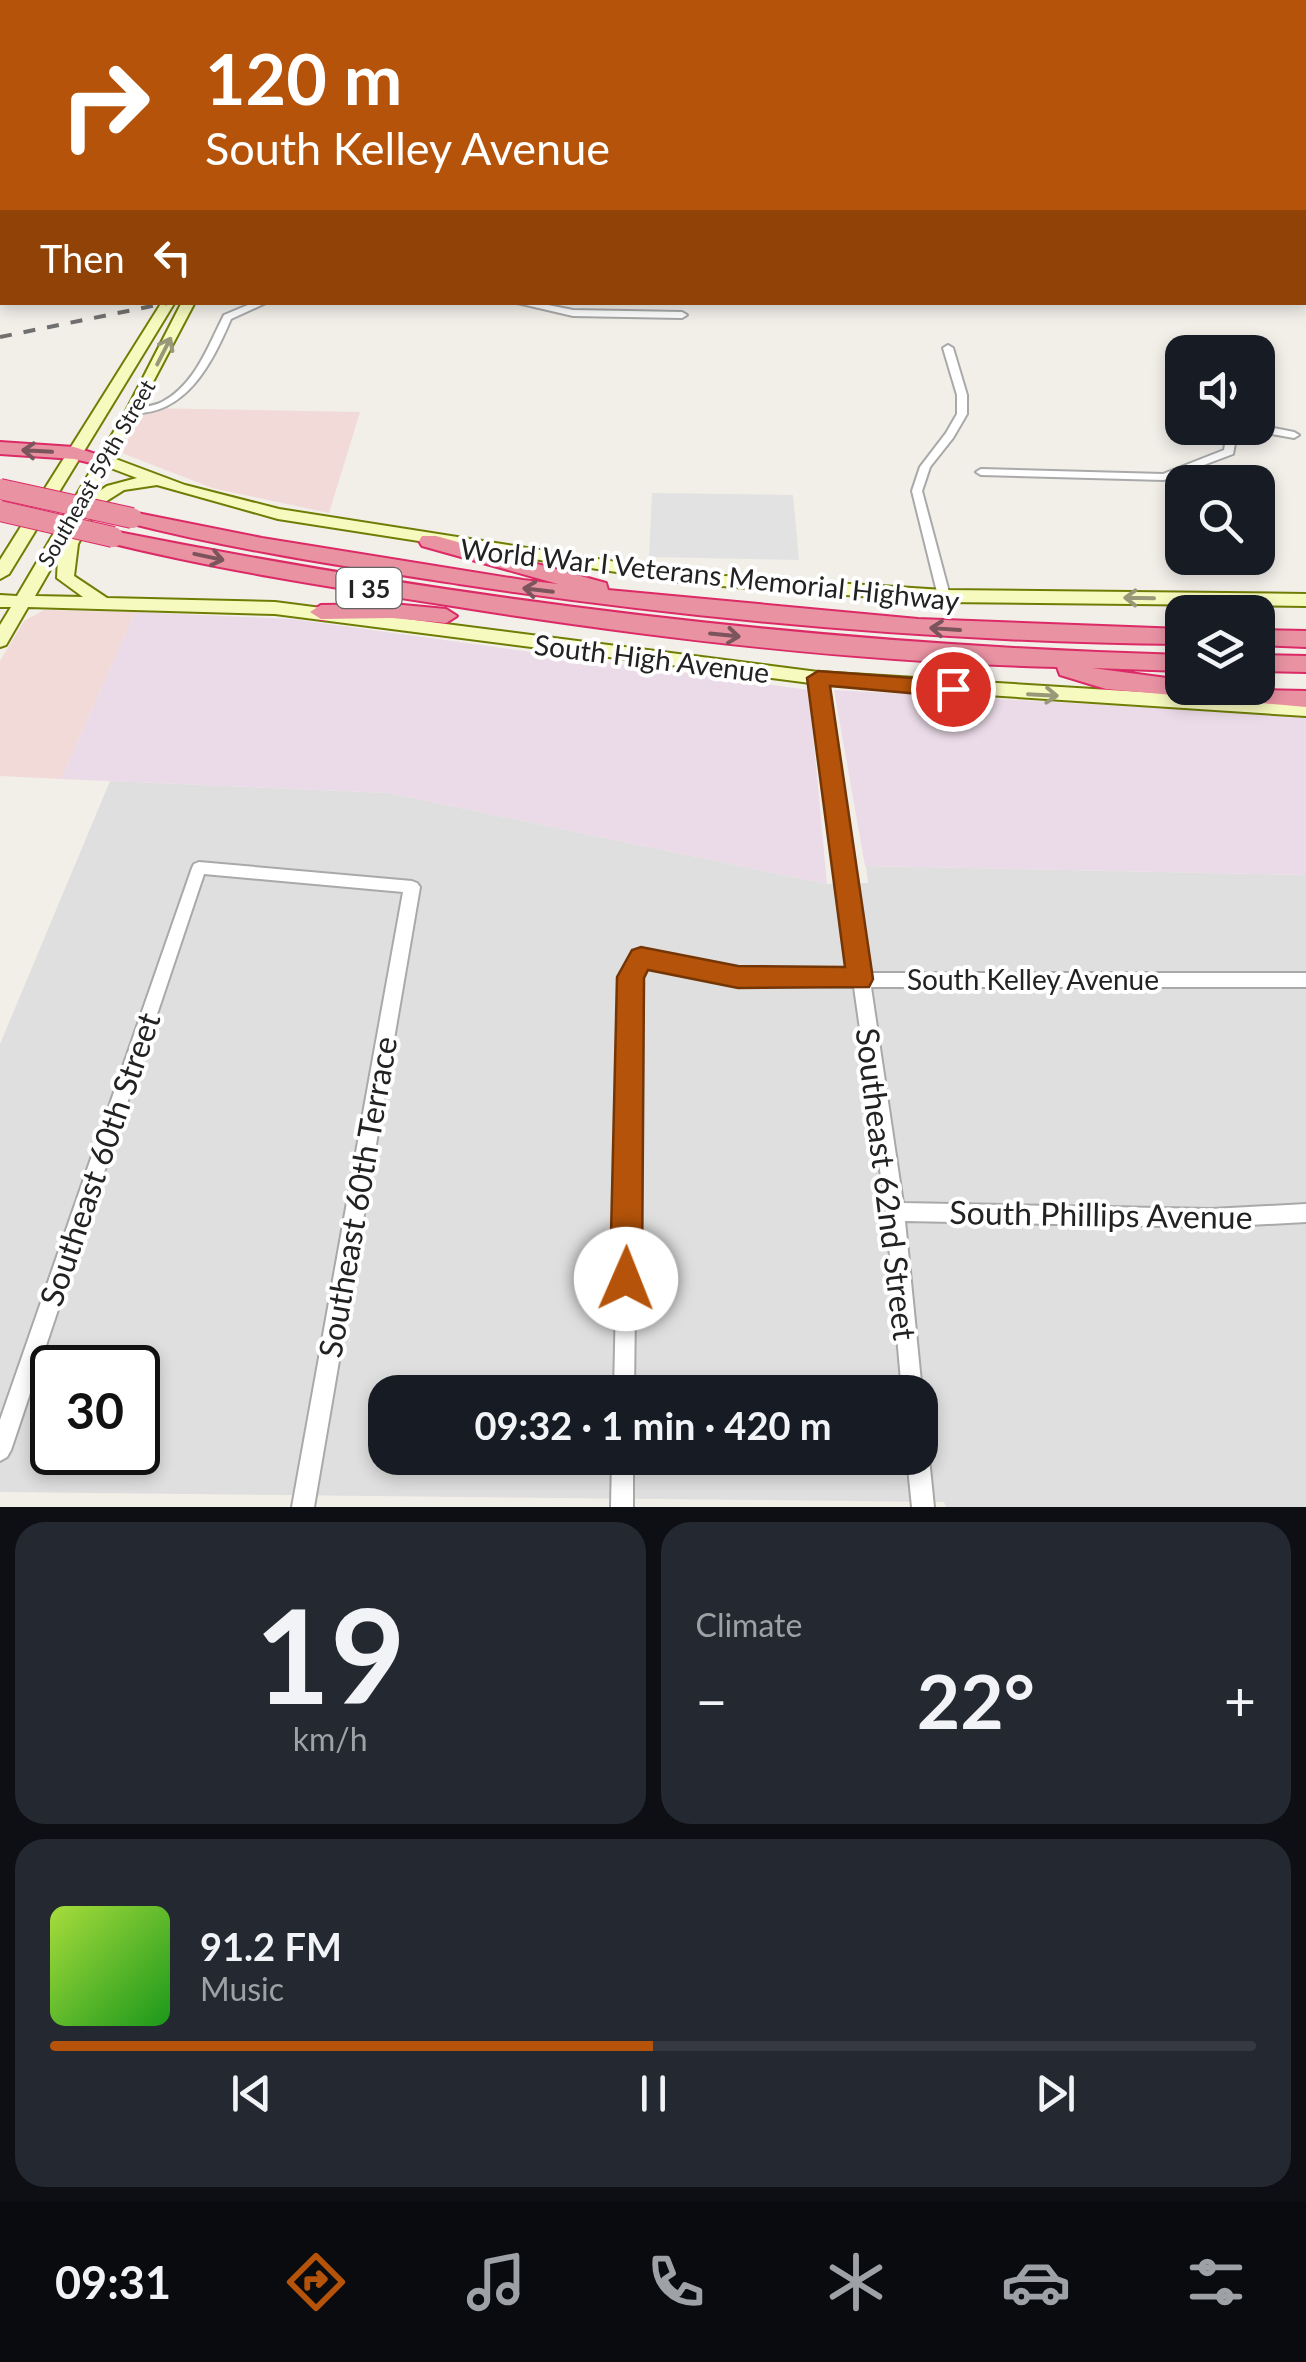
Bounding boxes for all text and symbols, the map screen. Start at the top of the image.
text: 120 m [205,36,402,120]
icon: right [40,40,170,170]
text: South Kelley Avenue [205,121,610,175]
icon: left [145,230,200,285]
text: Then [40,235,125,281]
map controls [1165,335,1275,705]
button: sound [1165,335,1275,445]
one-way arrow [155,336,174,366]
street label: Southeast 59th Street [31,375,161,571]
one-way arrow [21,441,54,460]
button: search [1165,465,1275,575]
street label: World War I Veterans Memorial Highway [459,531,962,617]
one-way arrow [192,549,224,568]
road number: I 35 [336,568,402,608]
one-way arrow [523,581,555,599]
one-way arrow [1123,588,1156,608]
button: layers [1165,595,1275,705]
one-way arrow [930,619,962,638]
one-way arrow [708,626,740,645]
street label: South High Avenue [533,627,771,689]
pin [911,647,996,732]
icon: arrive [926,662,981,717]
one-way arrow [1027,685,1059,704]
street label: South Kelley Avenue [907,962,1159,996]
street label: Southeast 60th Street [30,1007,168,1311]
street label: Southeast 62nd Street [848,1026,926,1343]
street label: Southeast 60th Terrace [310,1033,404,1361]
street label: South Phillips Avenue [949,1192,1253,1236]
position arrow [574,1227,678,1331]
speed limit sign: 30 [30,1345,160,1475]
text: 09:32 · 1 min · 420 m [474,1402,832,1448]
text: 19 [255,1576,406,1732]
text: Climate [696,1605,802,1644]
text: 22° [917,1655,1035,1745]
text: − [696,1667,727,1733]
text: + [1224,1667,1256,1733]
text: km/h [293,1719,368,1758]
text: 91.2 FM [200,1923,342,1969]
text: Music [200,1969,284,2008]
icon: previous [224,2066,279,2121]
icon: pause [626,2066,681,2121]
icon: next [1028,2066,1083,2121]
icon: directions [281,2247,351,2317]
icon: music [461,2247,531,2317]
icon: phone [641,2247,711,2317]
icon: climate [821,2247,891,2317]
icon: car [1001,2247,1071,2317]
icon: filters [1181,2247,1251,2317]
text: 09:31 [55,2255,171,2309]

